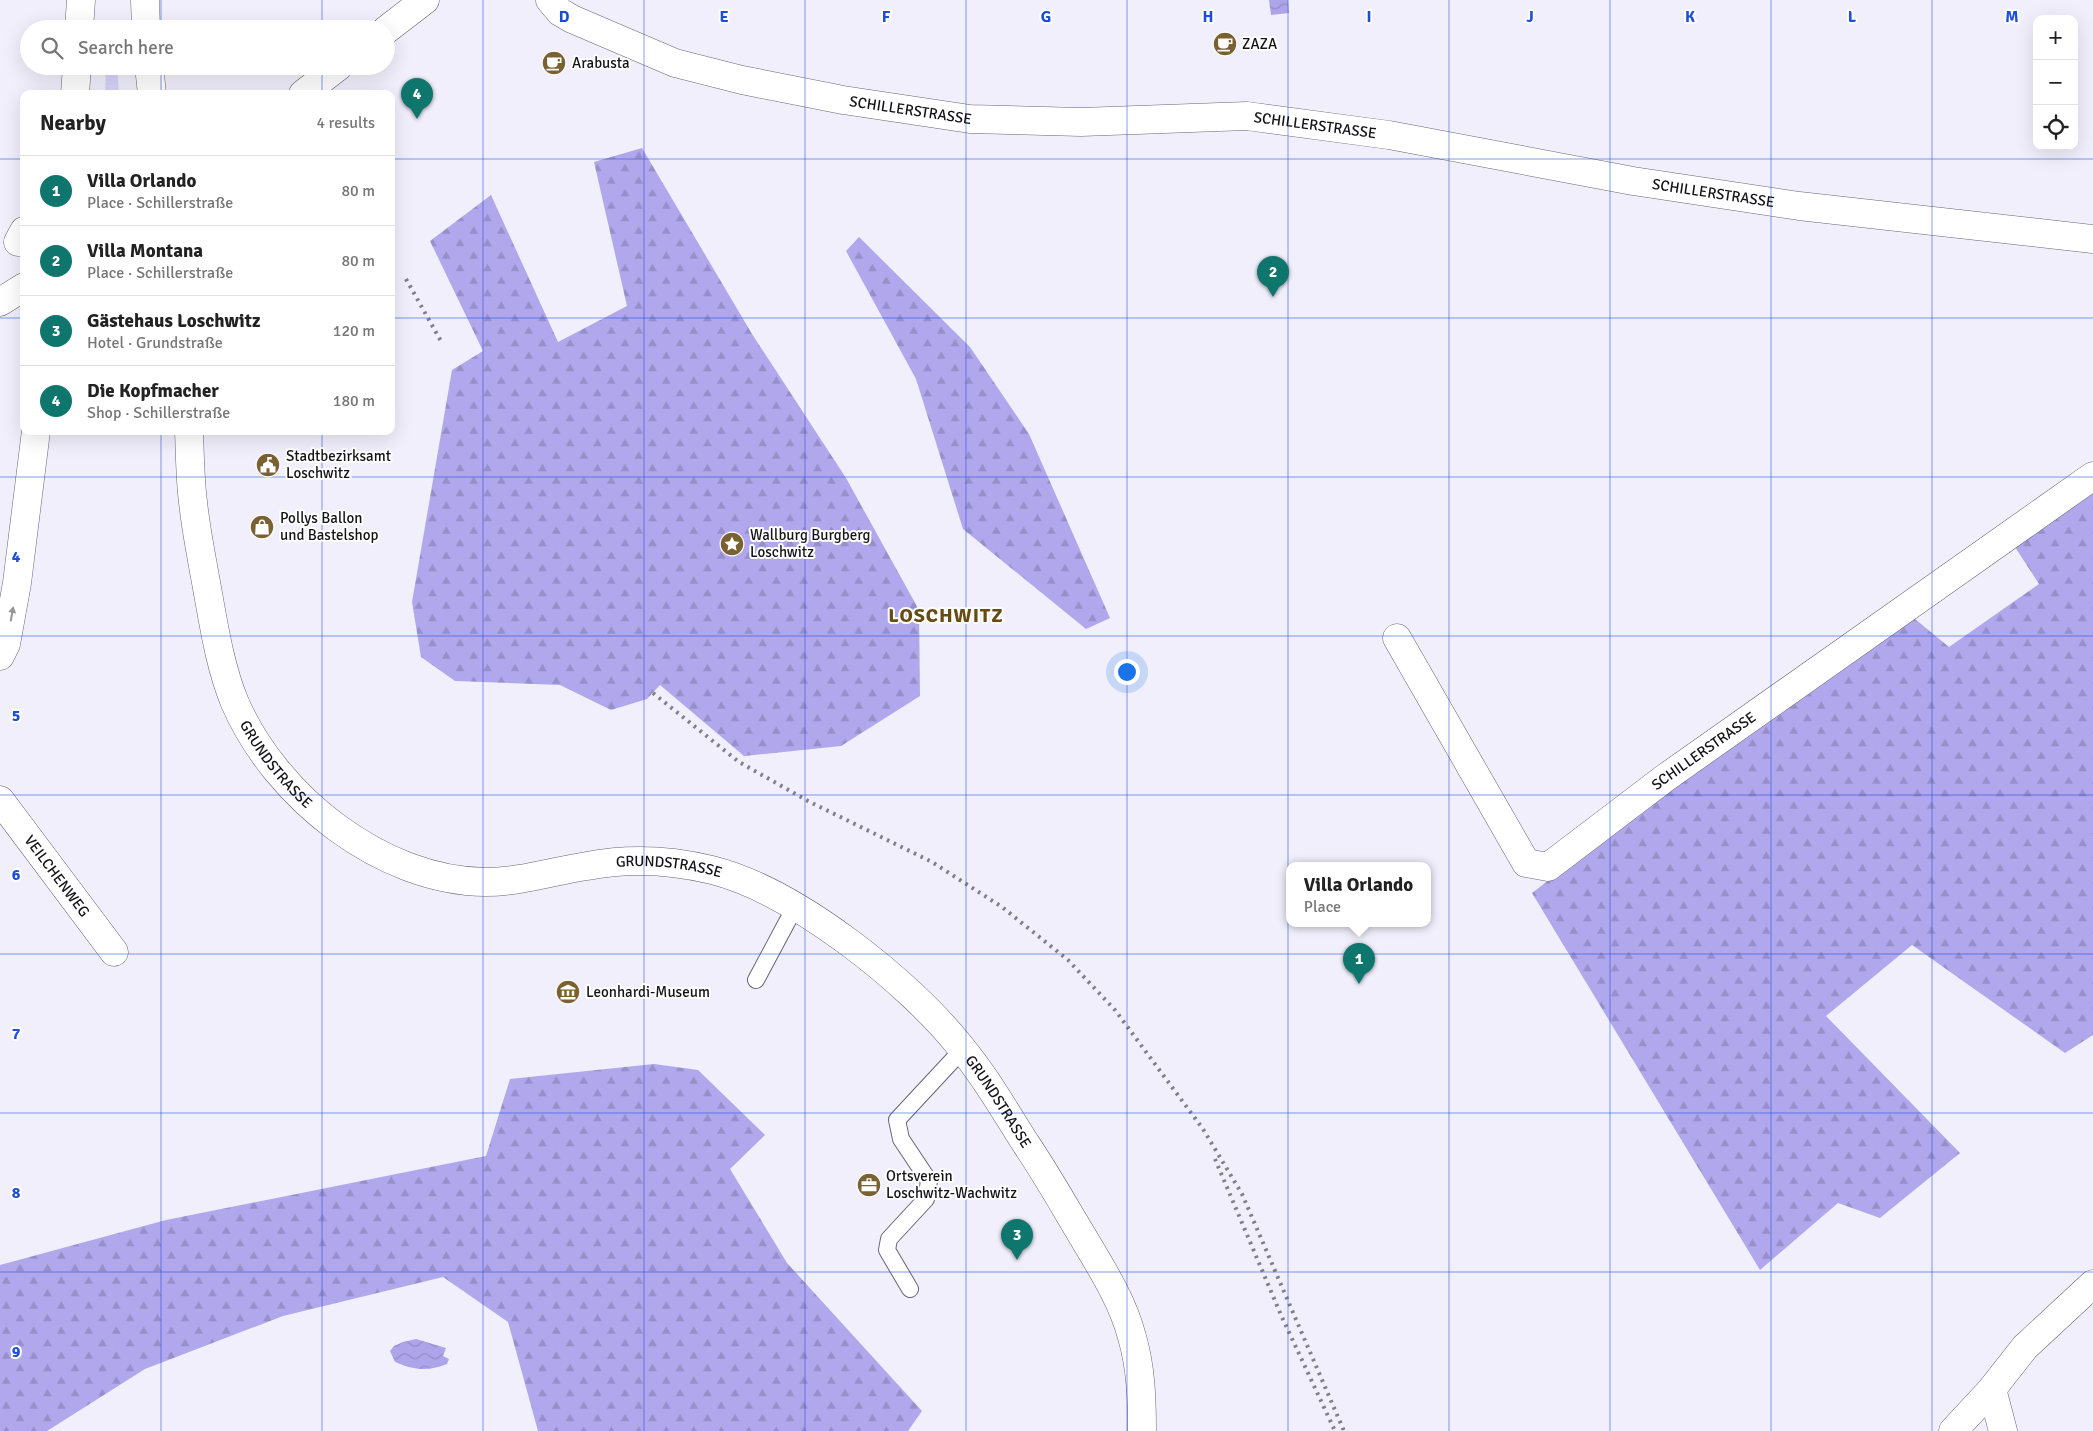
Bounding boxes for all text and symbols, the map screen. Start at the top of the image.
text: D [559,7,570,27]
text: E [719,7,729,27]
text: F [882,7,891,27]
text: G [1041,7,1051,27]
text: H [1203,7,1213,27]
text: I [1366,7,1372,27]
text: J [1526,7,1534,27]
text: K [1685,7,1695,27]
text: L [1848,7,1857,27]
text: M [2005,7,2019,27]
map controls [2033,15,2078,150]
button: + [2033,15,2078,60]
search box [20,20,395,75]
cafe icon: ZAZA [1212,31,1238,57]
icon: search [38,34,66,62]
place label: ZAZA [1242,35,1277,53]
text: Search here [78,36,174,60]
cafe icon: Arabusta [541,50,567,76]
place label: Arabusta [572,54,630,72]
button: − [2033,60,2078,105]
pin: 4 [401,78,433,119]
street label: SCHILLERSTRASSE [848,92,973,128]
button: locate [2033,105,2078,150]
street label: SCHILLERSTRASSE [1253,108,1378,142]
text: Nearby [40,110,106,136]
text: 4 results [316,113,375,133]
text: Villa Orlando [87,169,196,193]
street label: SCHILLERSTRASSE [1651,175,1776,211]
text: 1 [52,181,60,201]
text: 80 m [341,181,375,201]
text: Place · Schillerstraße [87,193,233,213]
text: Villa Montana [87,239,203,263]
text: 2 [52,251,60,271]
text: 80 m [341,251,375,271]
pin: 2 [1257,256,1289,297]
text: Place · Schillerstraße [87,263,233,283]
text: Gästehaus Loschwitz [87,309,261,333]
text: 3 [52,321,60,341]
text: 120 m [333,321,375,341]
text: Hotel · Grundstraße [87,333,223,353]
text: Die Kopfmacher [87,379,219,403]
text: 4 [52,391,60,411]
text: 180 m [333,391,375,411]
text: Shop · Schillerstraße [87,403,230,423]
place label: Stadtbezirksamt Loschwitz [286,447,391,482]
public building icon: Stadtbezirksamt Loschwitz [255,452,281,478]
place label: Pollys Ballon und Bastelshop [280,509,378,544]
shop icon: Pollys Ballon und Bastelshop [249,514,275,540]
place label: Wallburg Burgberg Loschwitz [750,526,871,561]
place icon: Wallburg Burgberg Loschwitz [719,531,745,557]
text: 4 [12,547,21,567]
district label: LOSCHWITZ [888,603,1004,628]
one-way arrow [8,605,16,621]
your location [1114,659,1140,685]
text: 5 [12,706,20,726]
street label: SCHILLERSTRASSE [1648,708,1759,794]
street label: GRUNDSTRASSE [236,717,316,812]
street label: VEILCHENWEG [21,832,93,920]
street label: GRUNDSTRASSE [615,852,724,881]
popup [1286,862,1431,927]
text: 6 [12,865,21,885]
text: Villa Orlando [1304,873,1413,897]
text: Place [1304,897,1341,917]
pin: 1 [1343,943,1375,984]
museum icon: Leonhardi-Museum [555,979,581,1005]
place label: Leonhardi-Museum [586,983,710,1001]
text: 7 [12,1024,21,1044]
street label: GRUNDSTRASSE [962,1052,1035,1151]
place label: Ortsverein Loschwitz-Wachwitz [886,1167,1017,1202]
office icon: Ortsverein Loschwitz-Wachwitz [856,1172,882,1198]
text: 8 [12,1183,21,1203]
pin: 3 [1001,1219,1033,1260]
text: 9 [12,1342,21,1362]

